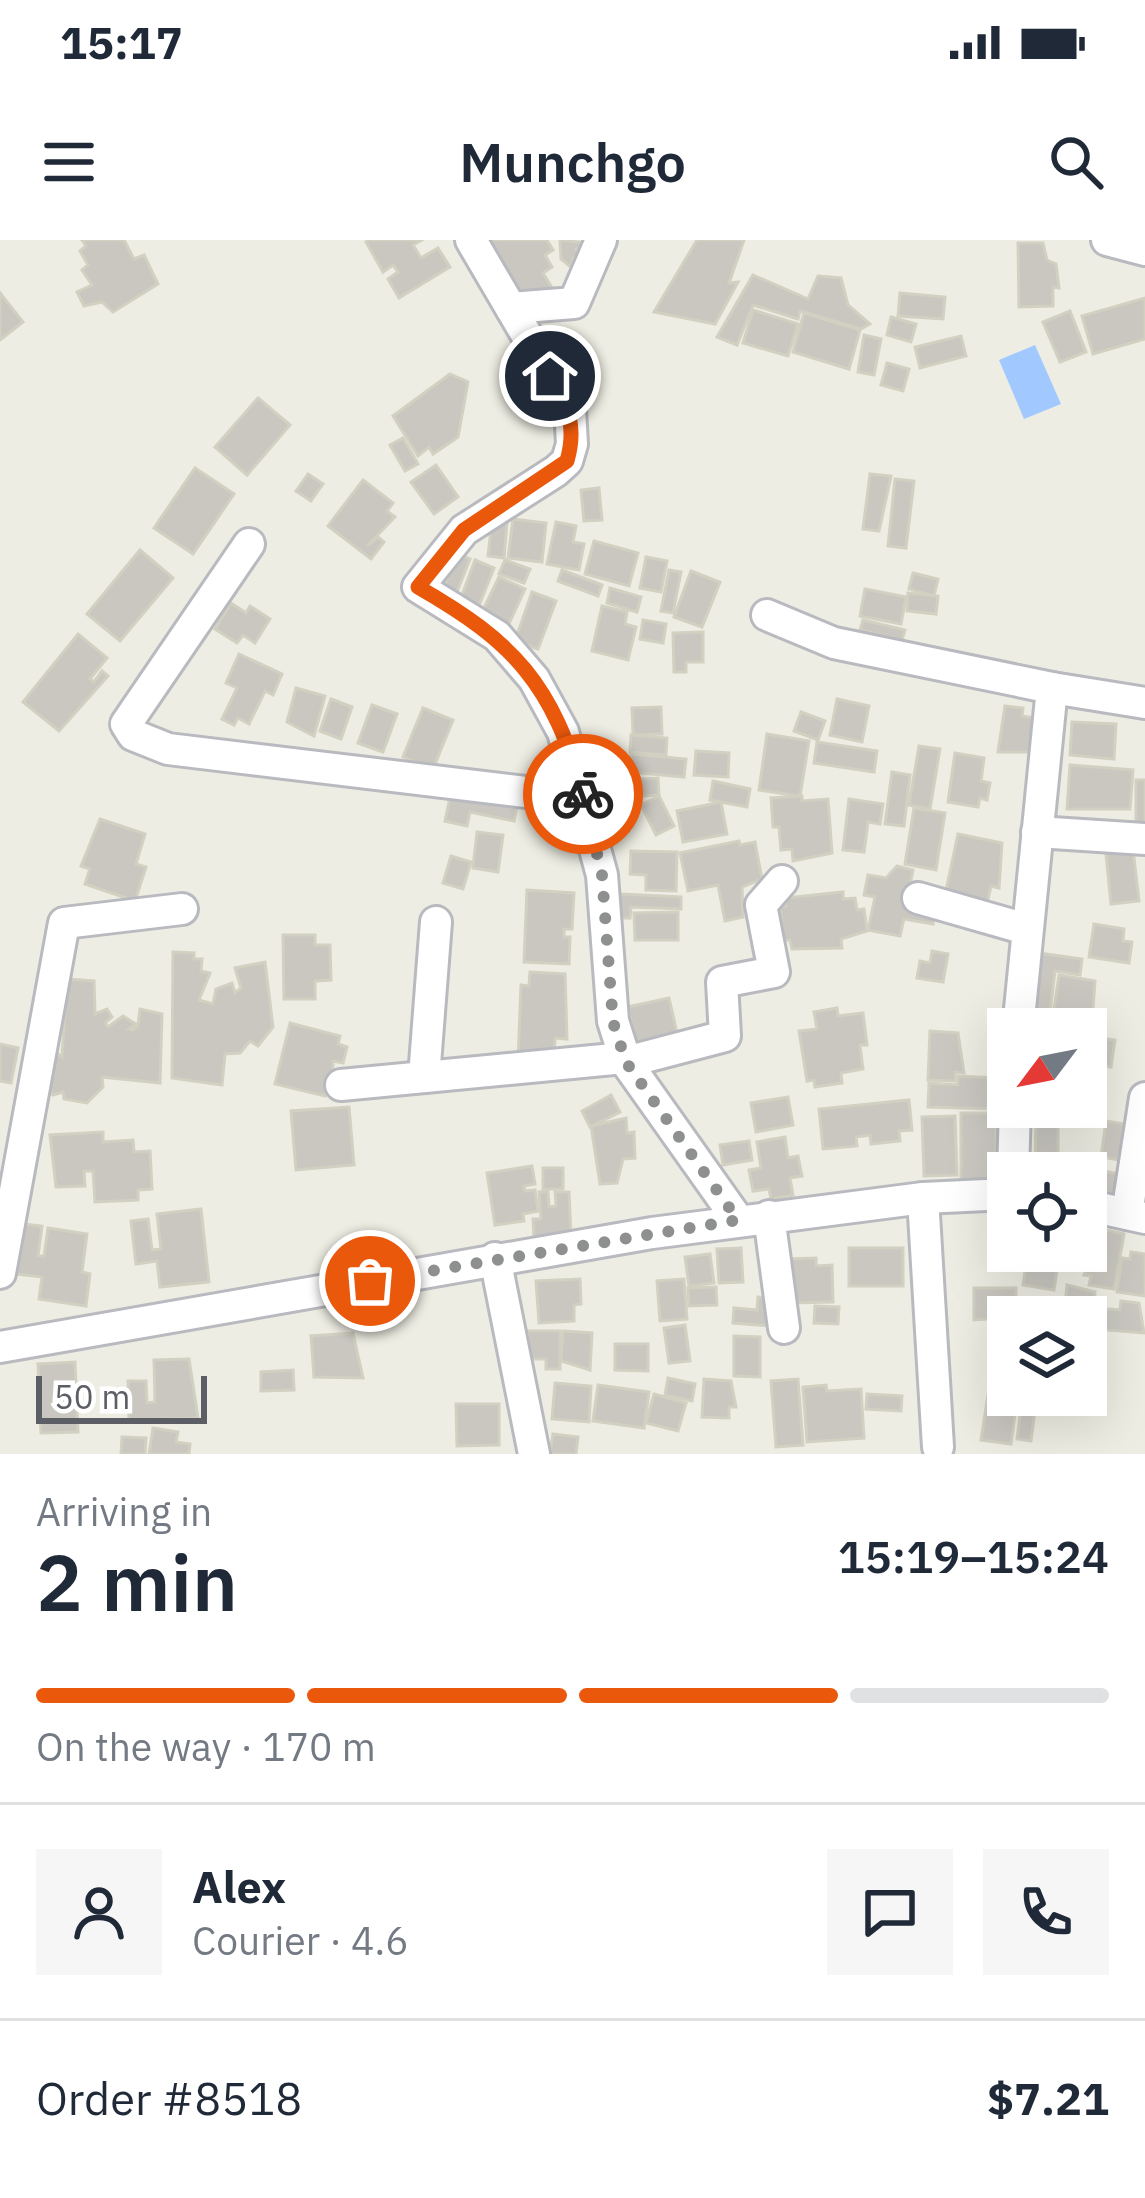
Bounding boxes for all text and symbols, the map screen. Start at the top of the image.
text: 15:17 [60,13,183,71]
text: Munchgo [459,127,686,197]
icon: menu [36,129,102,195]
icon: search [1043,129,1109,195]
pin [499,325,601,427]
icon: home [517,343,583,409]
courier [523,734,643,854]
icon: bike [550,761,616,827]
north arrow [987,1008,1107,1128]
map controls [987,1008,1107,1416]
button: locate [987,1152,1107,1272]
pin [319,1230,421,1332]
icon: bag [337,1248,403,1314]
button: layers [987,1296,1107,1416]
scale bar [36,1370,207,1423]
text: 50 m [54,1375,130,1418]
text: Arriving in [36,1486,212,1537]
text: 15:19–15:24 [838,1527,1109,1585]
text: 2 min [36,1531,238,1632]
text: On the way · 170 m [36,1721,376,1772]
button: person [36,1849,162,1975]
button: chat [827,1849,953,1975]
button: phone [983,1849,1109,1975]
text: Alex [192,1857,286,1915]
text: Courier · 4.6 [192,1915,409,1966]
text: Order #8518 [36,2069,302,2127]
text: $7.21 [987,2069,1109,2127]

